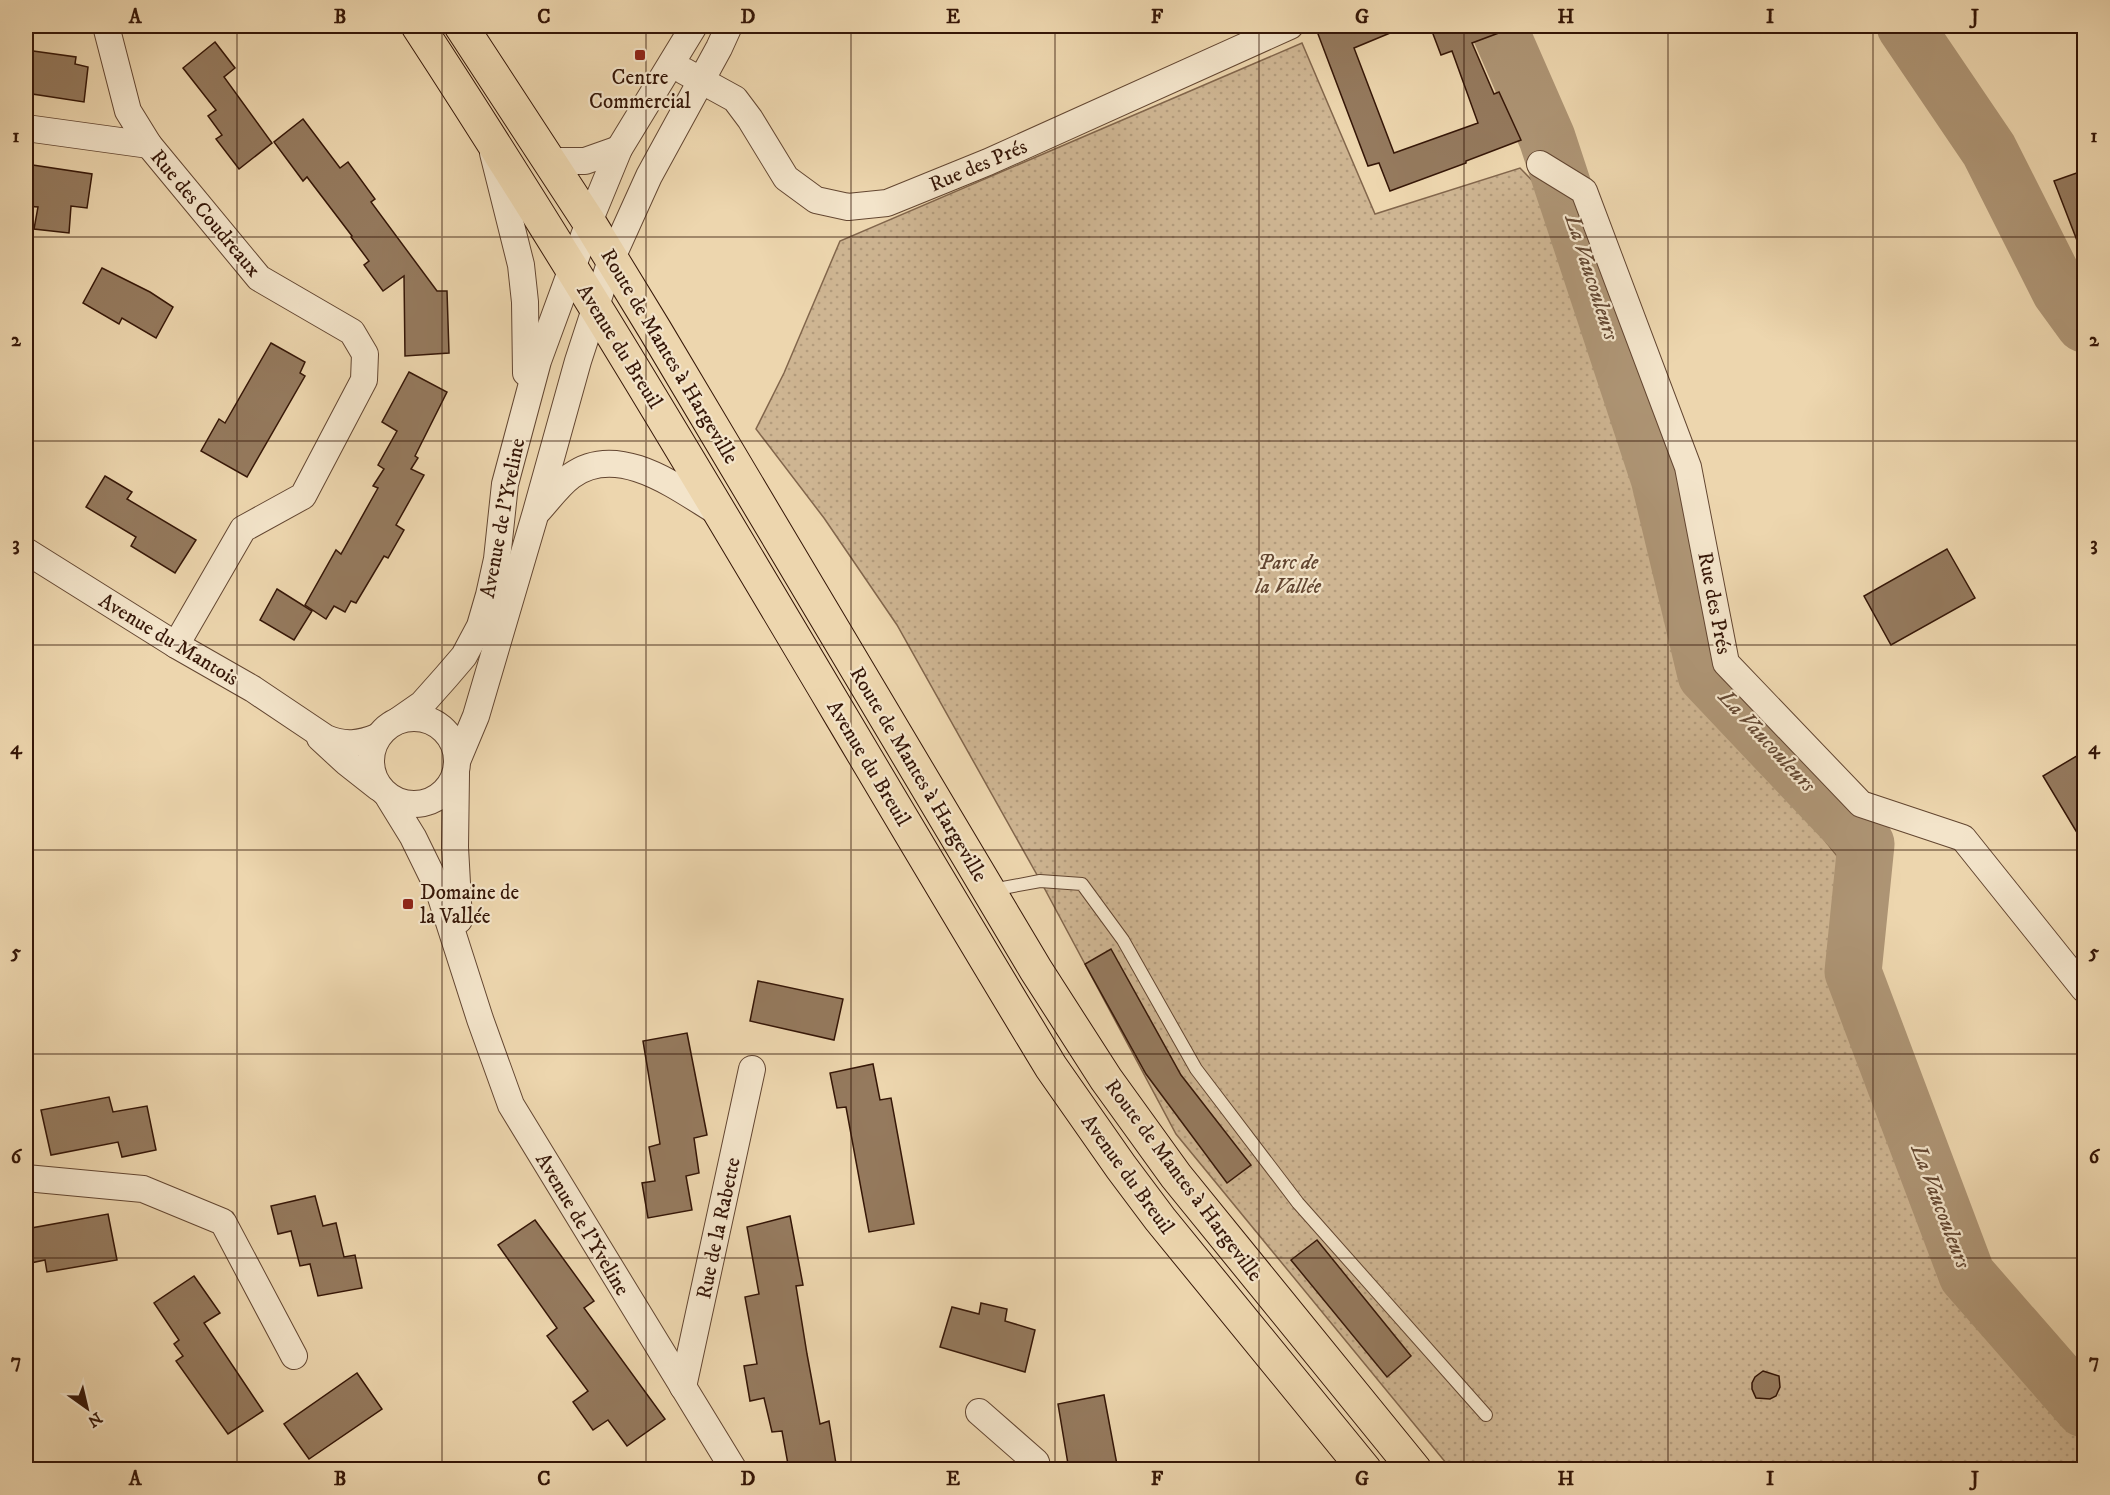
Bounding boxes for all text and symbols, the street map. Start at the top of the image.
text: A [128,5,143,30]
text: B [334,5,346,30]
text: C [537,5,551,30]
text: D [741,5,756,30]
text: E [946,5,960,30]
text: F [1151,5,1164,30]
text: G [1355,5,1369,30]
text: H [1558,5,1575,30]
text: I [1766,5,1774,30]
text: J [1969,5,1979,30]
marker: Centre Commercial [633,48,647,62]
place label: Centre Commercial [589,65,692,115]
text: 1 [12,124,20,149]
text: 1 [2090,124,2098,149]
street label: Rue des Prés [926,134,1031,198]
street label: Rue des Coudreaux [144,145,266,283]
water label: La Vaucouleurs [1558,209,1625,345]
street label: Route de Mantes à Hargeville [595,244,744,469]
street label: Avenue du Breuil [571,280,668,414]
text: 2 [11,328,22,353]
text: 2 [2089,328,2100,353]
street label: Avenue de l'Yveline [475,436,531,600]
text: 3 [12,532,20,557]
text: 3 [2090,532,2098,557]
park label: Parc de la Vallée [1254,550,1322,600]
street label: Rue des Prés [1691,550,1737,657]
street label: Avenue du Mantois [94,588,243,692]
street label: Route de Mantes à Hargeville [844,662,993,887]
water label: La Vaucouleurs [1711,683,1822,799]
street label: Avenue du Breuil [821,696,916,832]
text: 4 [10,736,23,761]
text: 4 [2088,736,2101,761]
place label: Domaine de la Vallée [420,880,520,930]
marker: Domaine de la Vallée [401,897,415,911]
text: 5 [10,940,21,965]
text: 5 [2088,940,2099,965]
street label: Route de Mantes à Hargeville [1099,1074,1268,1287]
street label: Avenue du Breuil [1075,1110,1180,1240]
water label: La Vaucouleurs [1904,1139,1977,1273]
text: 6 [11,1145,23,1170]
text: 6 [2089,1145,2101,1170]
street label: Avenue de l'Yveline [529,1148,635,1301]
street label: Rue de la Rabette [691,1155,747,1301]
text: 7 [11,1349,21,1374]
text: 7 [2089,1349,2099,1374]
north arrow [57,1378,117,1438]
text: N [84,1408,106,1432]
text: A [128,1467,143,1492]
text: B [334,1467,346,1492]
text: C [537,1467,551,1492]
text: D [741,1467,756,1492]
text: E [946,1467,960,1492]
text: F [1151,1467,1164,1492]
text: G [1355,1467,1369,1492]
text: H [1558,1467,1575,1492]
text: I [1766,1467,1774,1492]
text: J [1969,1467,1979,1492]

